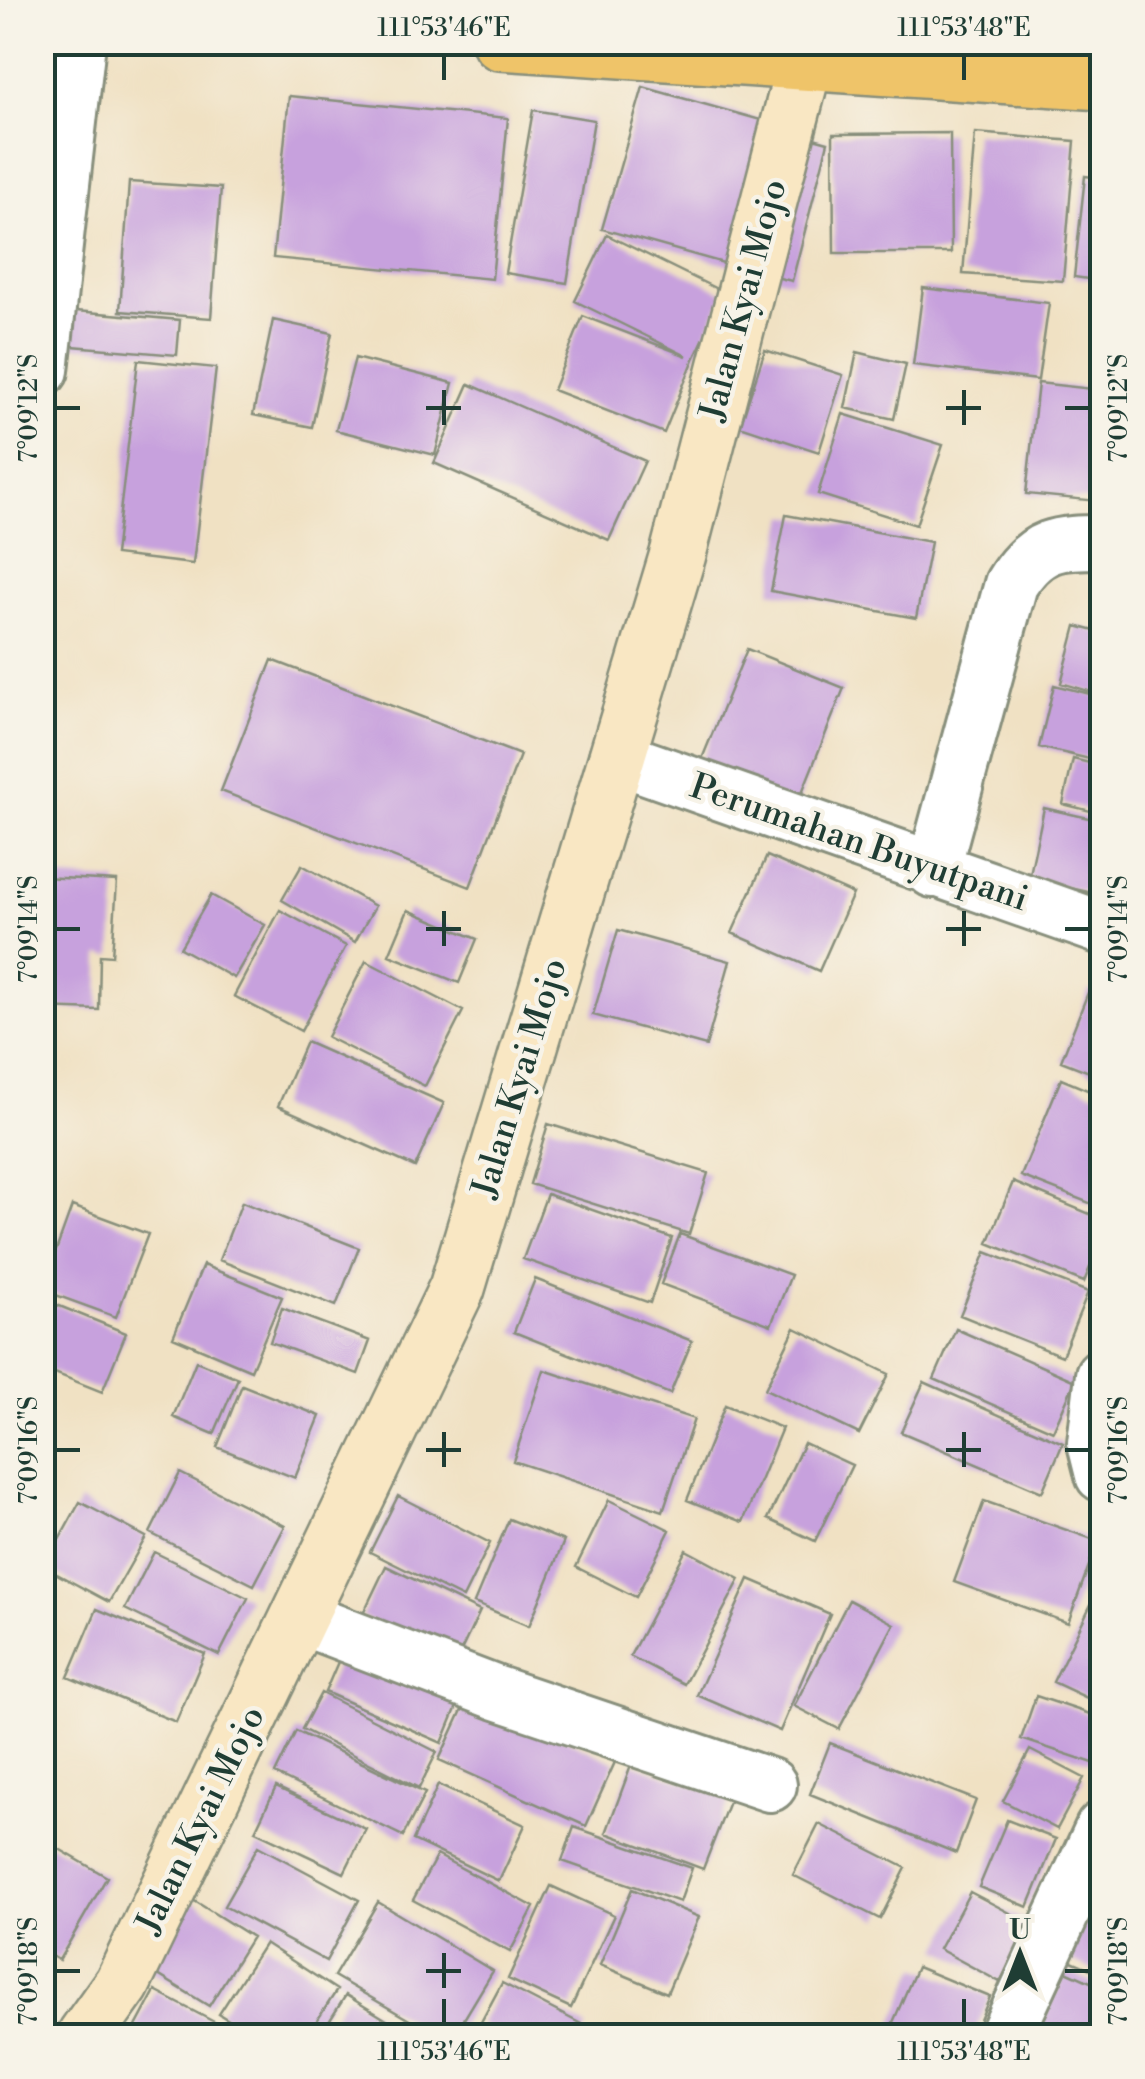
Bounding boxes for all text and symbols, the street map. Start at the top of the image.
text: 111°53'46"E [377,13,511,44]
text: 111°53'48"E [897,13,1031,44]
street label: Jalan Kyai Mojo [691,175,797,427]
text: 7°09'12"S [14,354,45,462]
text: 7°09'12"S [1104,354,1135,462]
street label: Perumahan Buyutpani [684,765,1034,921]
text: 7°09'14"S [14,875,45,983]
text: 7°09'14"S [1104,875,1135,983]
street label: Jalan Kyai Mojo [463,953,577,1205]
text: 7°09'16"S [14,1396,45,1504]
text: 7°09'16"S [1104,1396,1135,1504]
street label: Jalan Kyai Mojo [126,1699,275,1943]
north arrow [970,1904,1070,2004]
text: U [1009,1913,1031,1948]
text: 7°09'18"S [14,1917,45,2025]
text: 7°09'18"S [1104,1917,1135,2025]
text: 111°53'46"E [377,2037,511,2068]
text: 111°53'48"E [897,2037,1031,2068]

